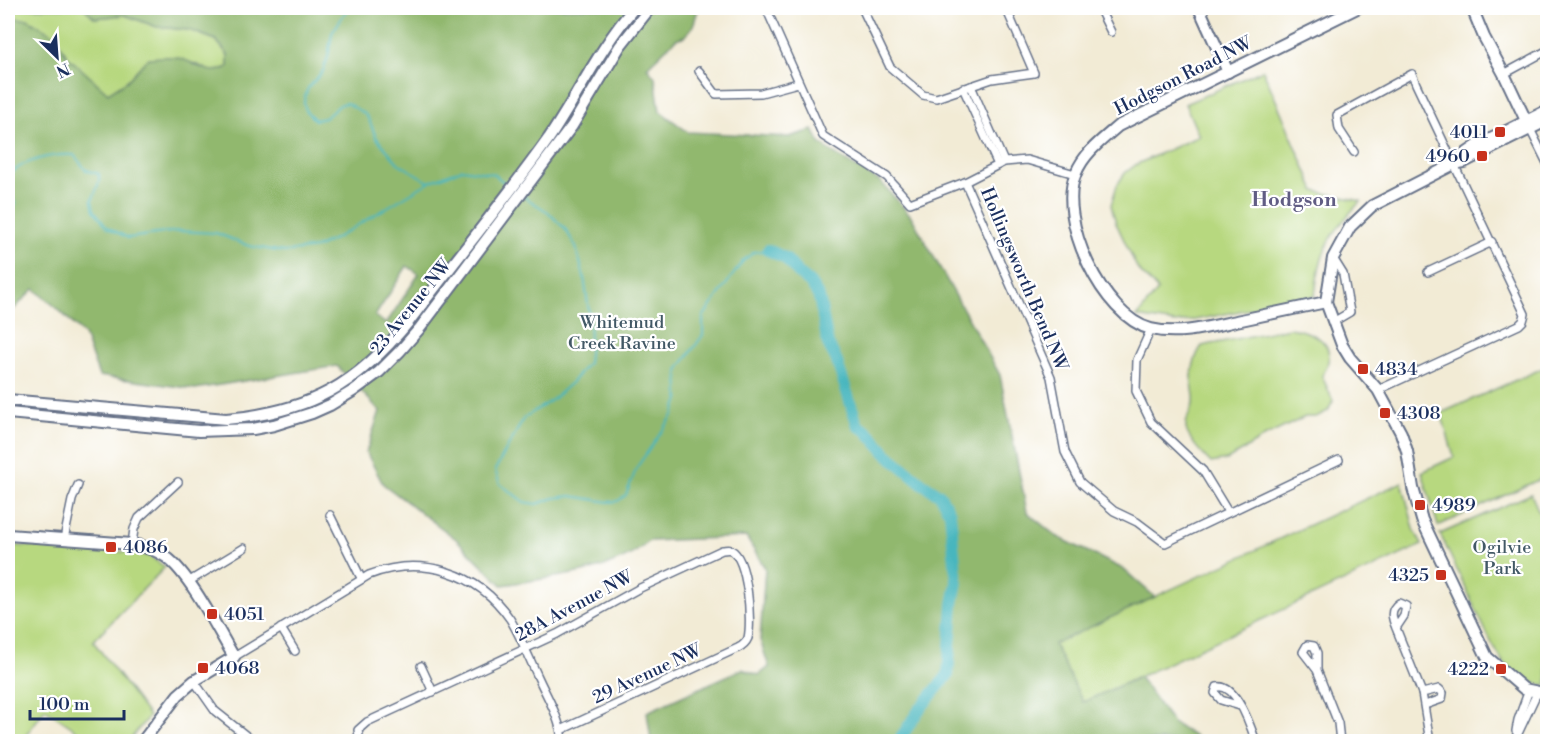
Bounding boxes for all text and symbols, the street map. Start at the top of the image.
north arrow [27,27,87,87]
street label: Hodgson Road NW [1110,31,1256,121]
text: N [53,58,73,82]
place label: 4011 [1450,121,1488,144]
marker: 4011 [1493,125,1507,139]
place label: 4960 [1426,145,1470,168]
marker: 4960 [1475,149,1489,163]
street label: Hollingsworth Bend NW [975,184,1073,375]
district label: Hodgson [1252,188,1337,213]
street label: 23 Avenue NW [365,254,457,360]
park label: Whitemud Creek Ravine [568,311,676,355]
place label: 4834 [1375,358,1418,381]
marker: 4834 [1356,362,1370,376]
place label: 4308 [1397,402,1441,425]
marker: 4308 [1378,406,1392,420]
place label: 4989 [1432,494,1476,517]
marker: 4989 [1413,498,1427,512]
place label: 4086 [123,536,168,559]
park label: Ogilvie Park [1473,536,1531,580]
marker: 4086 [104,540,118,554]
place label: 4325 [1388,564,1429,587]
street label: 28A Avenue NW [511,565,637,647]
marker: 4325 [1434,568,1448,582]
place label: 4051 [224,603,265,626]
marker: 4051 [205,607,219,621]
street label: 29 Avenue NW [589,638,706,709]
place label: 4068 [215,657,260,680]
place label: 4222 [1448,658,1489,681]
marker: 4068 [196,661,210,675]
marker: 4222 [1494,662,1508,676]
scale bar [30,683,124,721]
text: 100 m [39,693,90,716]

